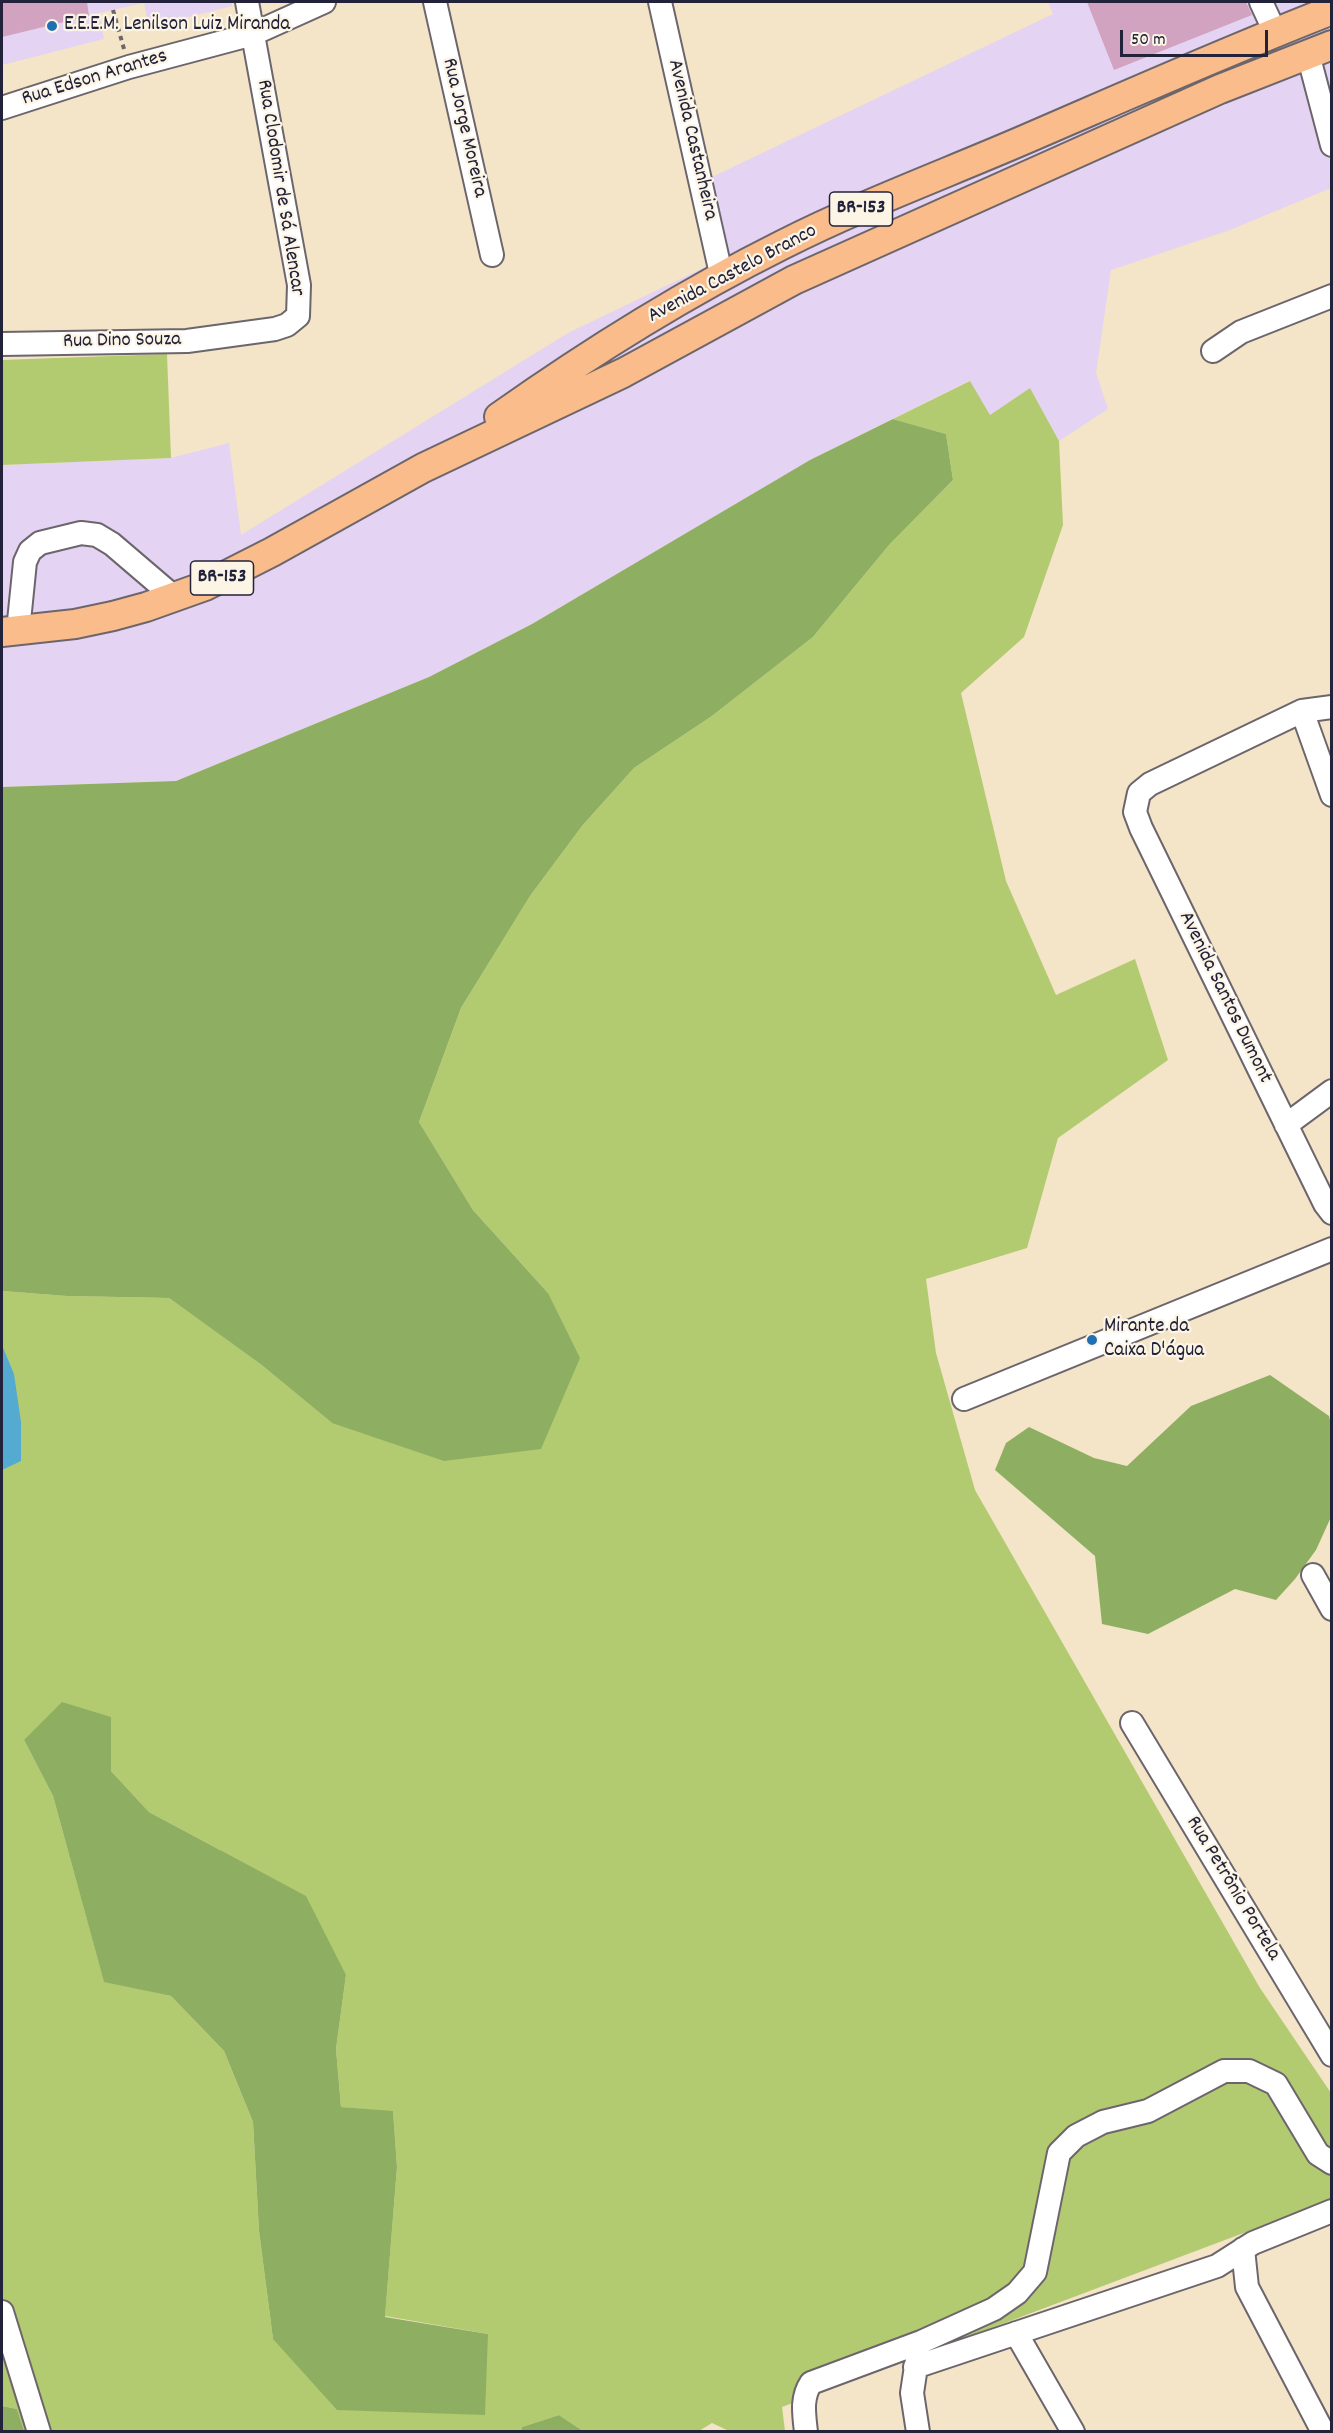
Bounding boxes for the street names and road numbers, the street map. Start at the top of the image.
street label: Rua Edson Arantes [19,45,171,113]
street label: Rua Jorge Moreira [435,56,491,200]
street label: Avenida Castanheira [660,57,722,223]
street label: Rua Clodomir de Sá Alencar [249,78,309,298]
road number: BR-153 [830,192,892,226]
street label: Avenida Castelo Branco [644,220,822,330]
street label: Rua Dino Souza [63,328,181,356]
road number: BR-153 [190,561,254,595]
street label: Avenida Santos Dumont [1171,908,1277,1088]
street label: Rua Petrônio Portela [1179,1812,1285,1966]

